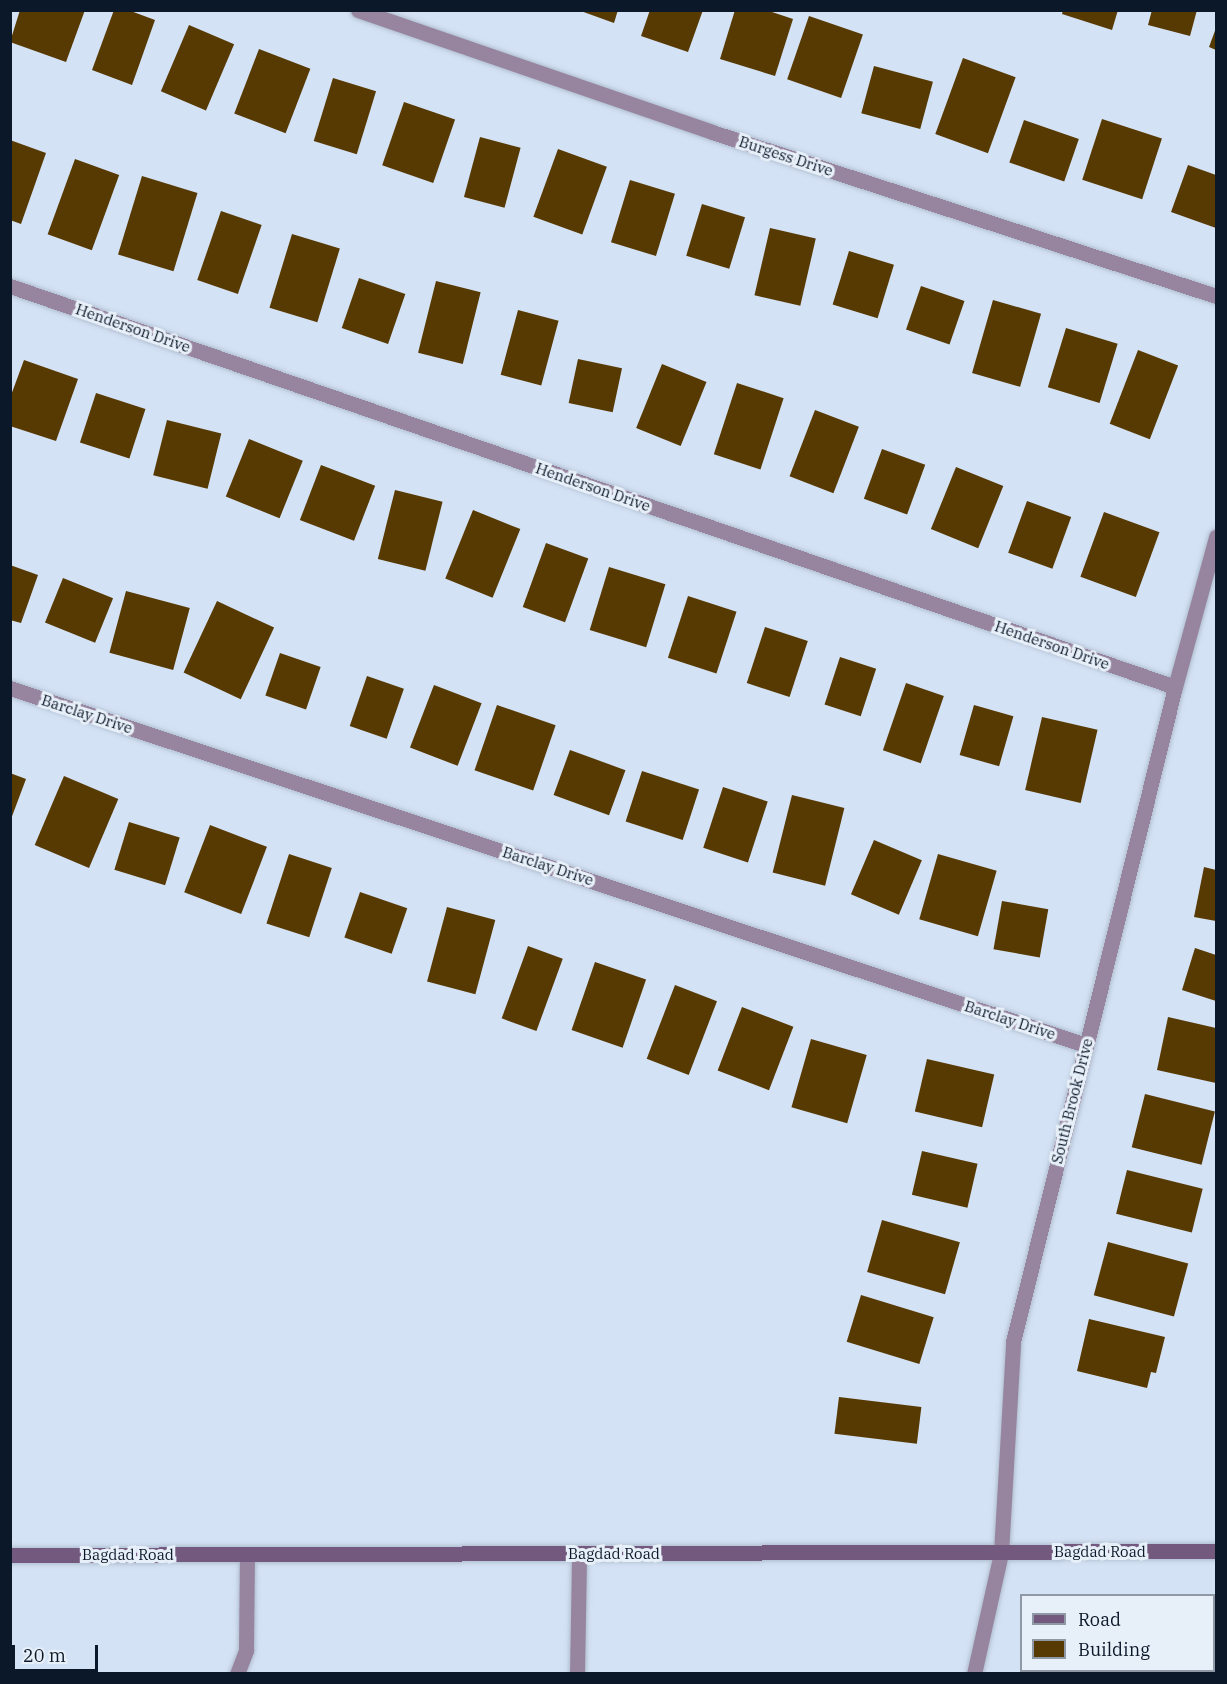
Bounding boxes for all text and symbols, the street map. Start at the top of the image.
street label: Burgess Drive [737,132,835,180]
street label: Henderson Drive [73,300,193,356]
street label: Henderson Drive [533,459,653,515]
street label: Henderson Drive [992,617,1112,673]
street label: Barclay Drive [39,691,135,737]
street label: Barclay Drive [500,843,596,889]
street label: Barclay Drive [962,997,1058,1043]
street label: South Brook Drive [1048,1036,1096,1166]
street label: Bagdad Road [1054,1543,1146,1561]
street label: Bagdad Road [568,1545,660,1563]
street label: Bagdad Road [82,1546,174,1564]
legend [1020,1594,1215,1672]
text: Road [1078,1608,1121,1631]
scale bar [15,1633,100,1671]
text: Building [1078,1638,1150,1661]
text: 20 m [23,1644,66,1667]

